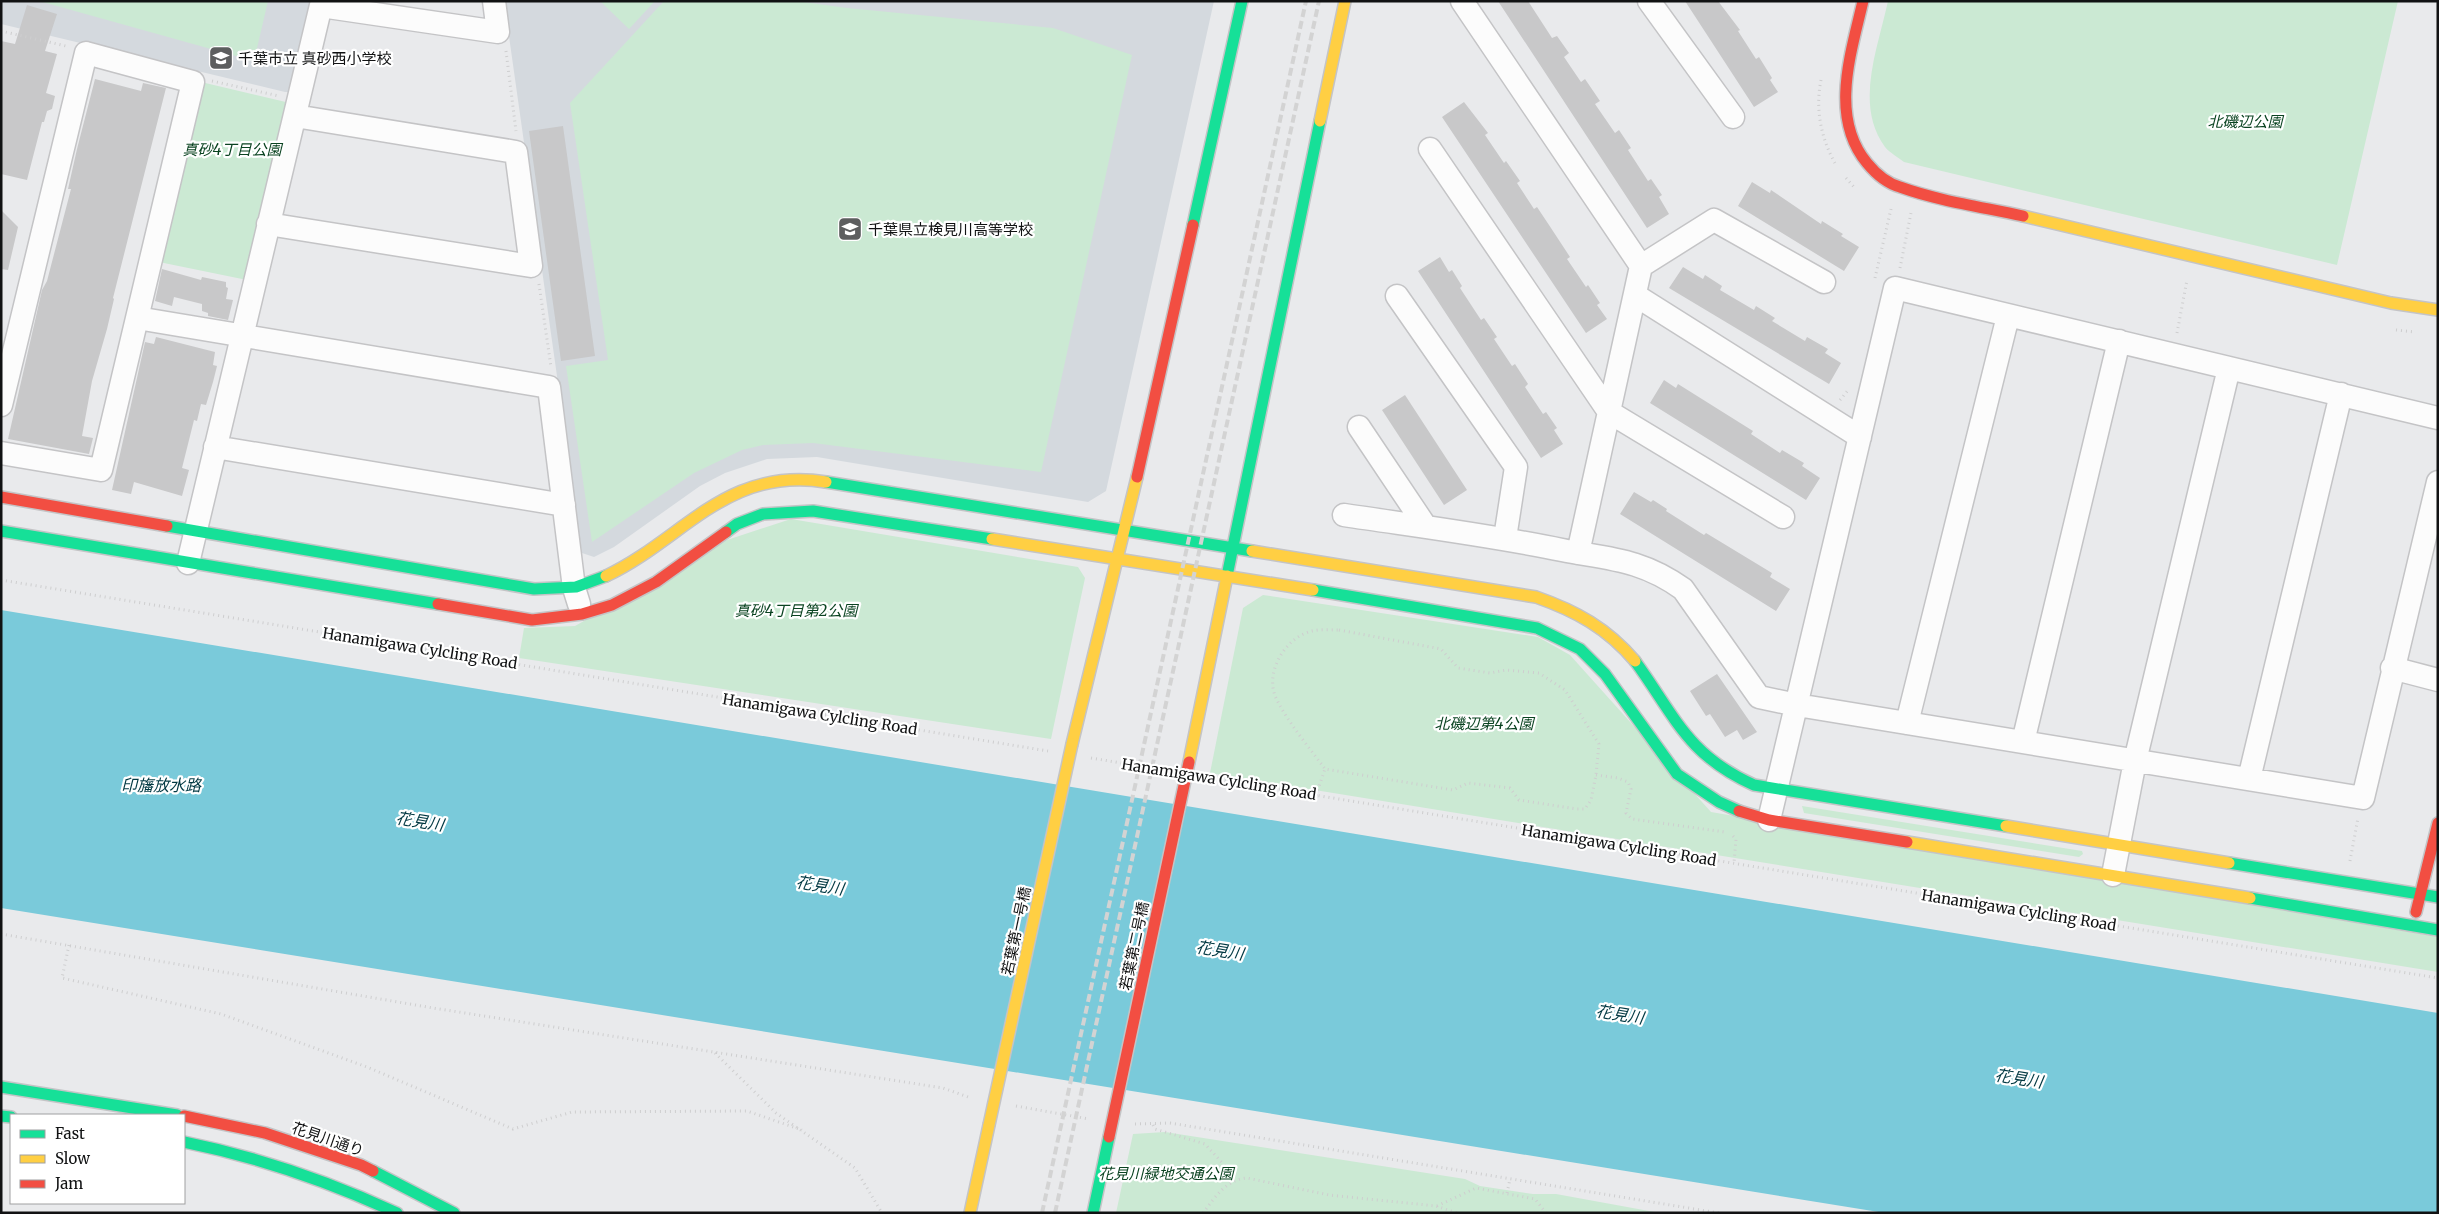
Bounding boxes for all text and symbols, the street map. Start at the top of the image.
school or university icon: 千葉市立 真砂西小学校 [208,45,234,71]
place label: 千葉市立 真砂西小学校 [238,49,392,68]
park label: 北磯辺公園 [2207,112,2284,131]
park label: 真砂4丁目公園 [183,140,283,159]
school or university icon: 千葉県立検見川高等学校 [837,216,863,242]
place label: 千葉県立検見川高等学校 [868,220,1033,239]
park label: 真砂4丁目第2公園 [735,601,859,620]
street label: Hanamigawa Cylcling Road [321,623,519,673]
street label: Hanamigawa Cylcling Road [721,689,919,739]
park label: 北磯辺第4公園 [1435,714,1535,733]
street label: Hanamigawa Cylcling Road [1120,754,1318,804]
water label: 印旛放水路 [121,775,203,795]
water label: 花見川 [395,807,447,835]
street label: Hanamigawa Cylcling Road [1520,820,1718,870]
water label: 花見川 [795,871,847,899]
street label: 若葉第一号橋 [997,885,1035,977]
street label: Hanamigawa Cylcling Road [1920,885,2118,935]
street label: 若葉第二号橋 [1115,900,1153,992]
water label: 花見川 [1195,936,1247,964]
water label: 花見川 [1595,1000,1647,1028]
water label: 花見川 [1994,1064,2046,1092]
legend [10,1114,185,1204]
street label: 花見川通り [289,1118,367,1160]
text: Fast [55,1124,85,1143]
text: Slow [55,1149,90,1168]
park label: 花見川緑地交通公園 [1098,1164,1235,1183]
text: Jam [54,1174,83,1193]

